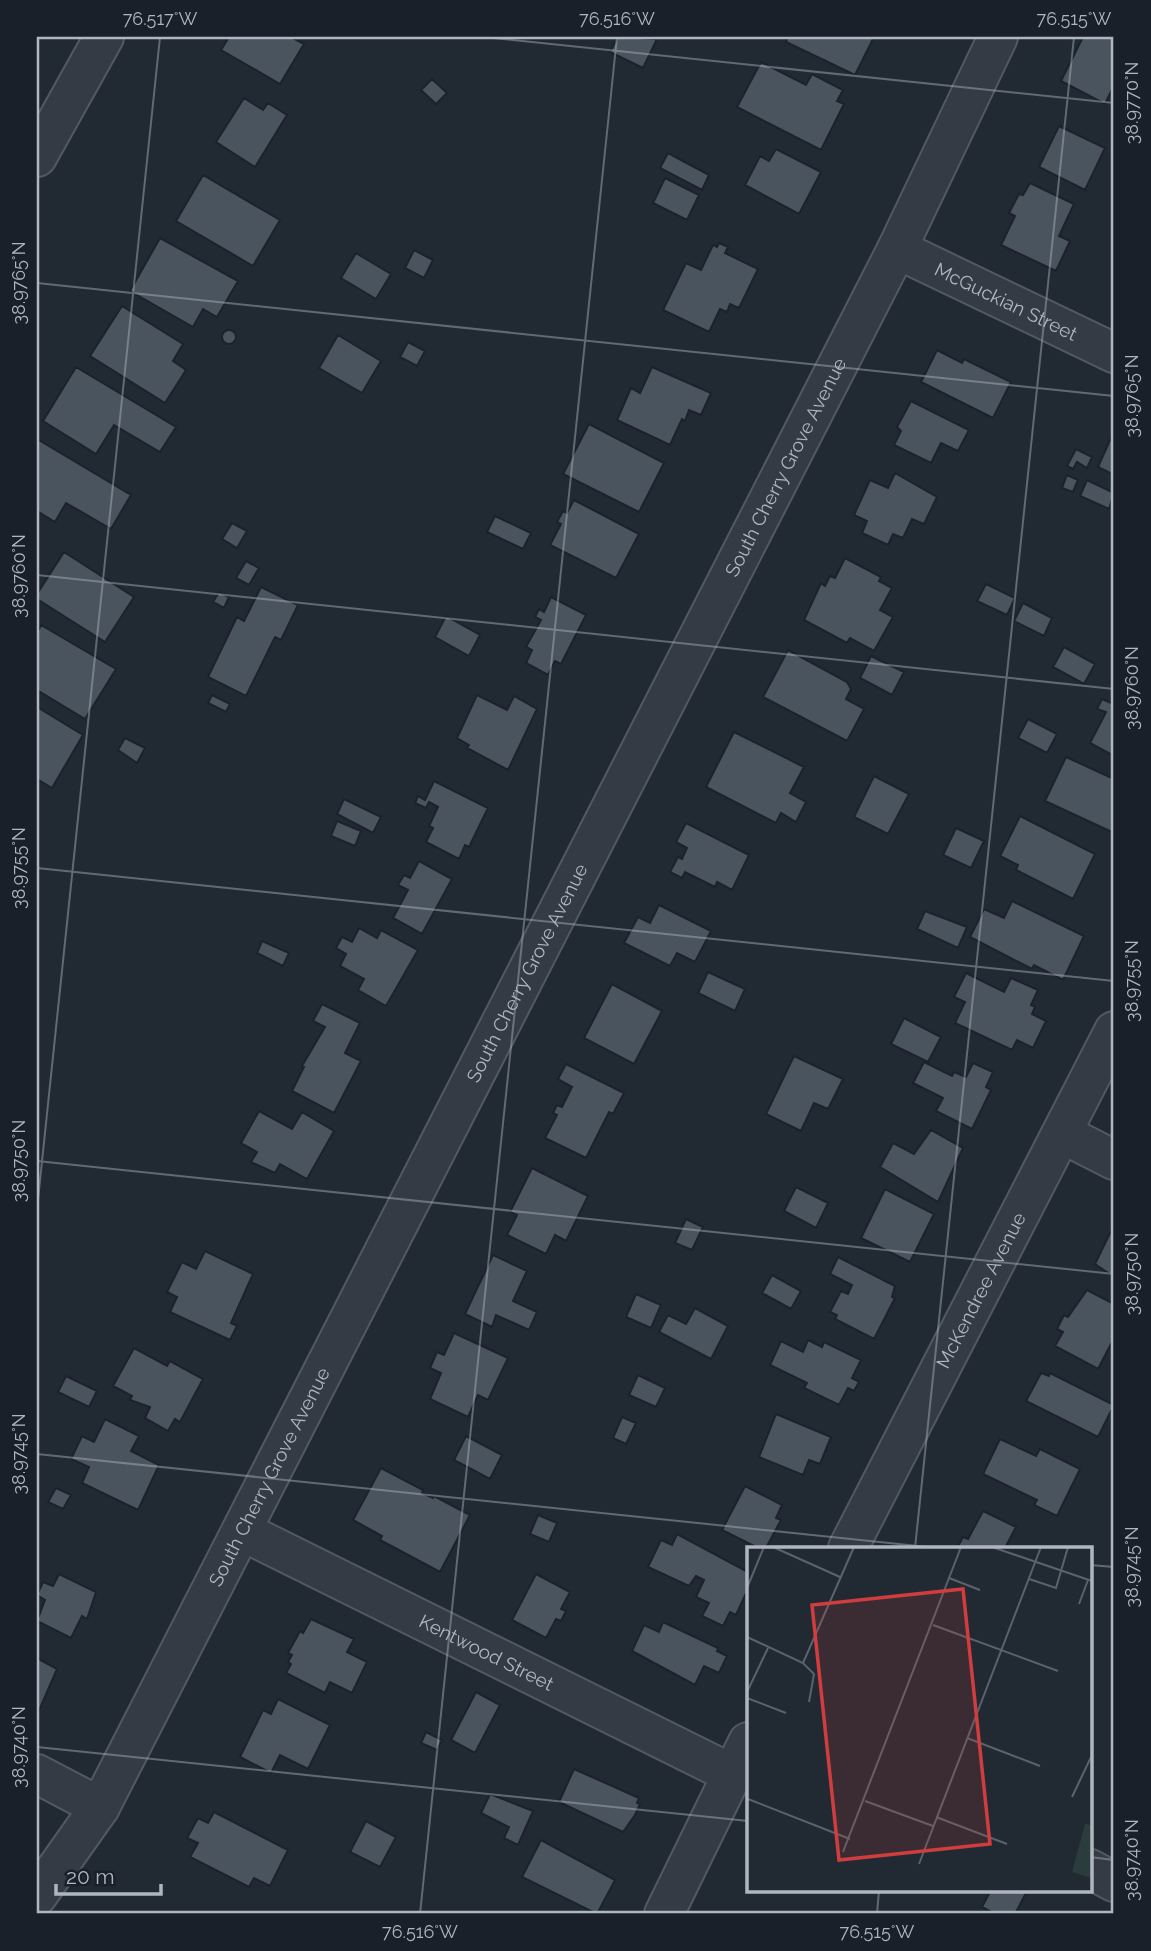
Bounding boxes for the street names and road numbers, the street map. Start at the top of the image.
street label: McGuckian Street [931,258,1082,345]
street label: South Cherry Grove Avenue [720,354,850,580]
street label: South Cherry Grove Avenue [462,860,592,1086]
street label: McKendree Avenue [931,1208,1030,1372]
street label: South Cherry Grove Avenue [204,1364,334,1590]
street label: Kentwood Street [416,1610,558,1695]

